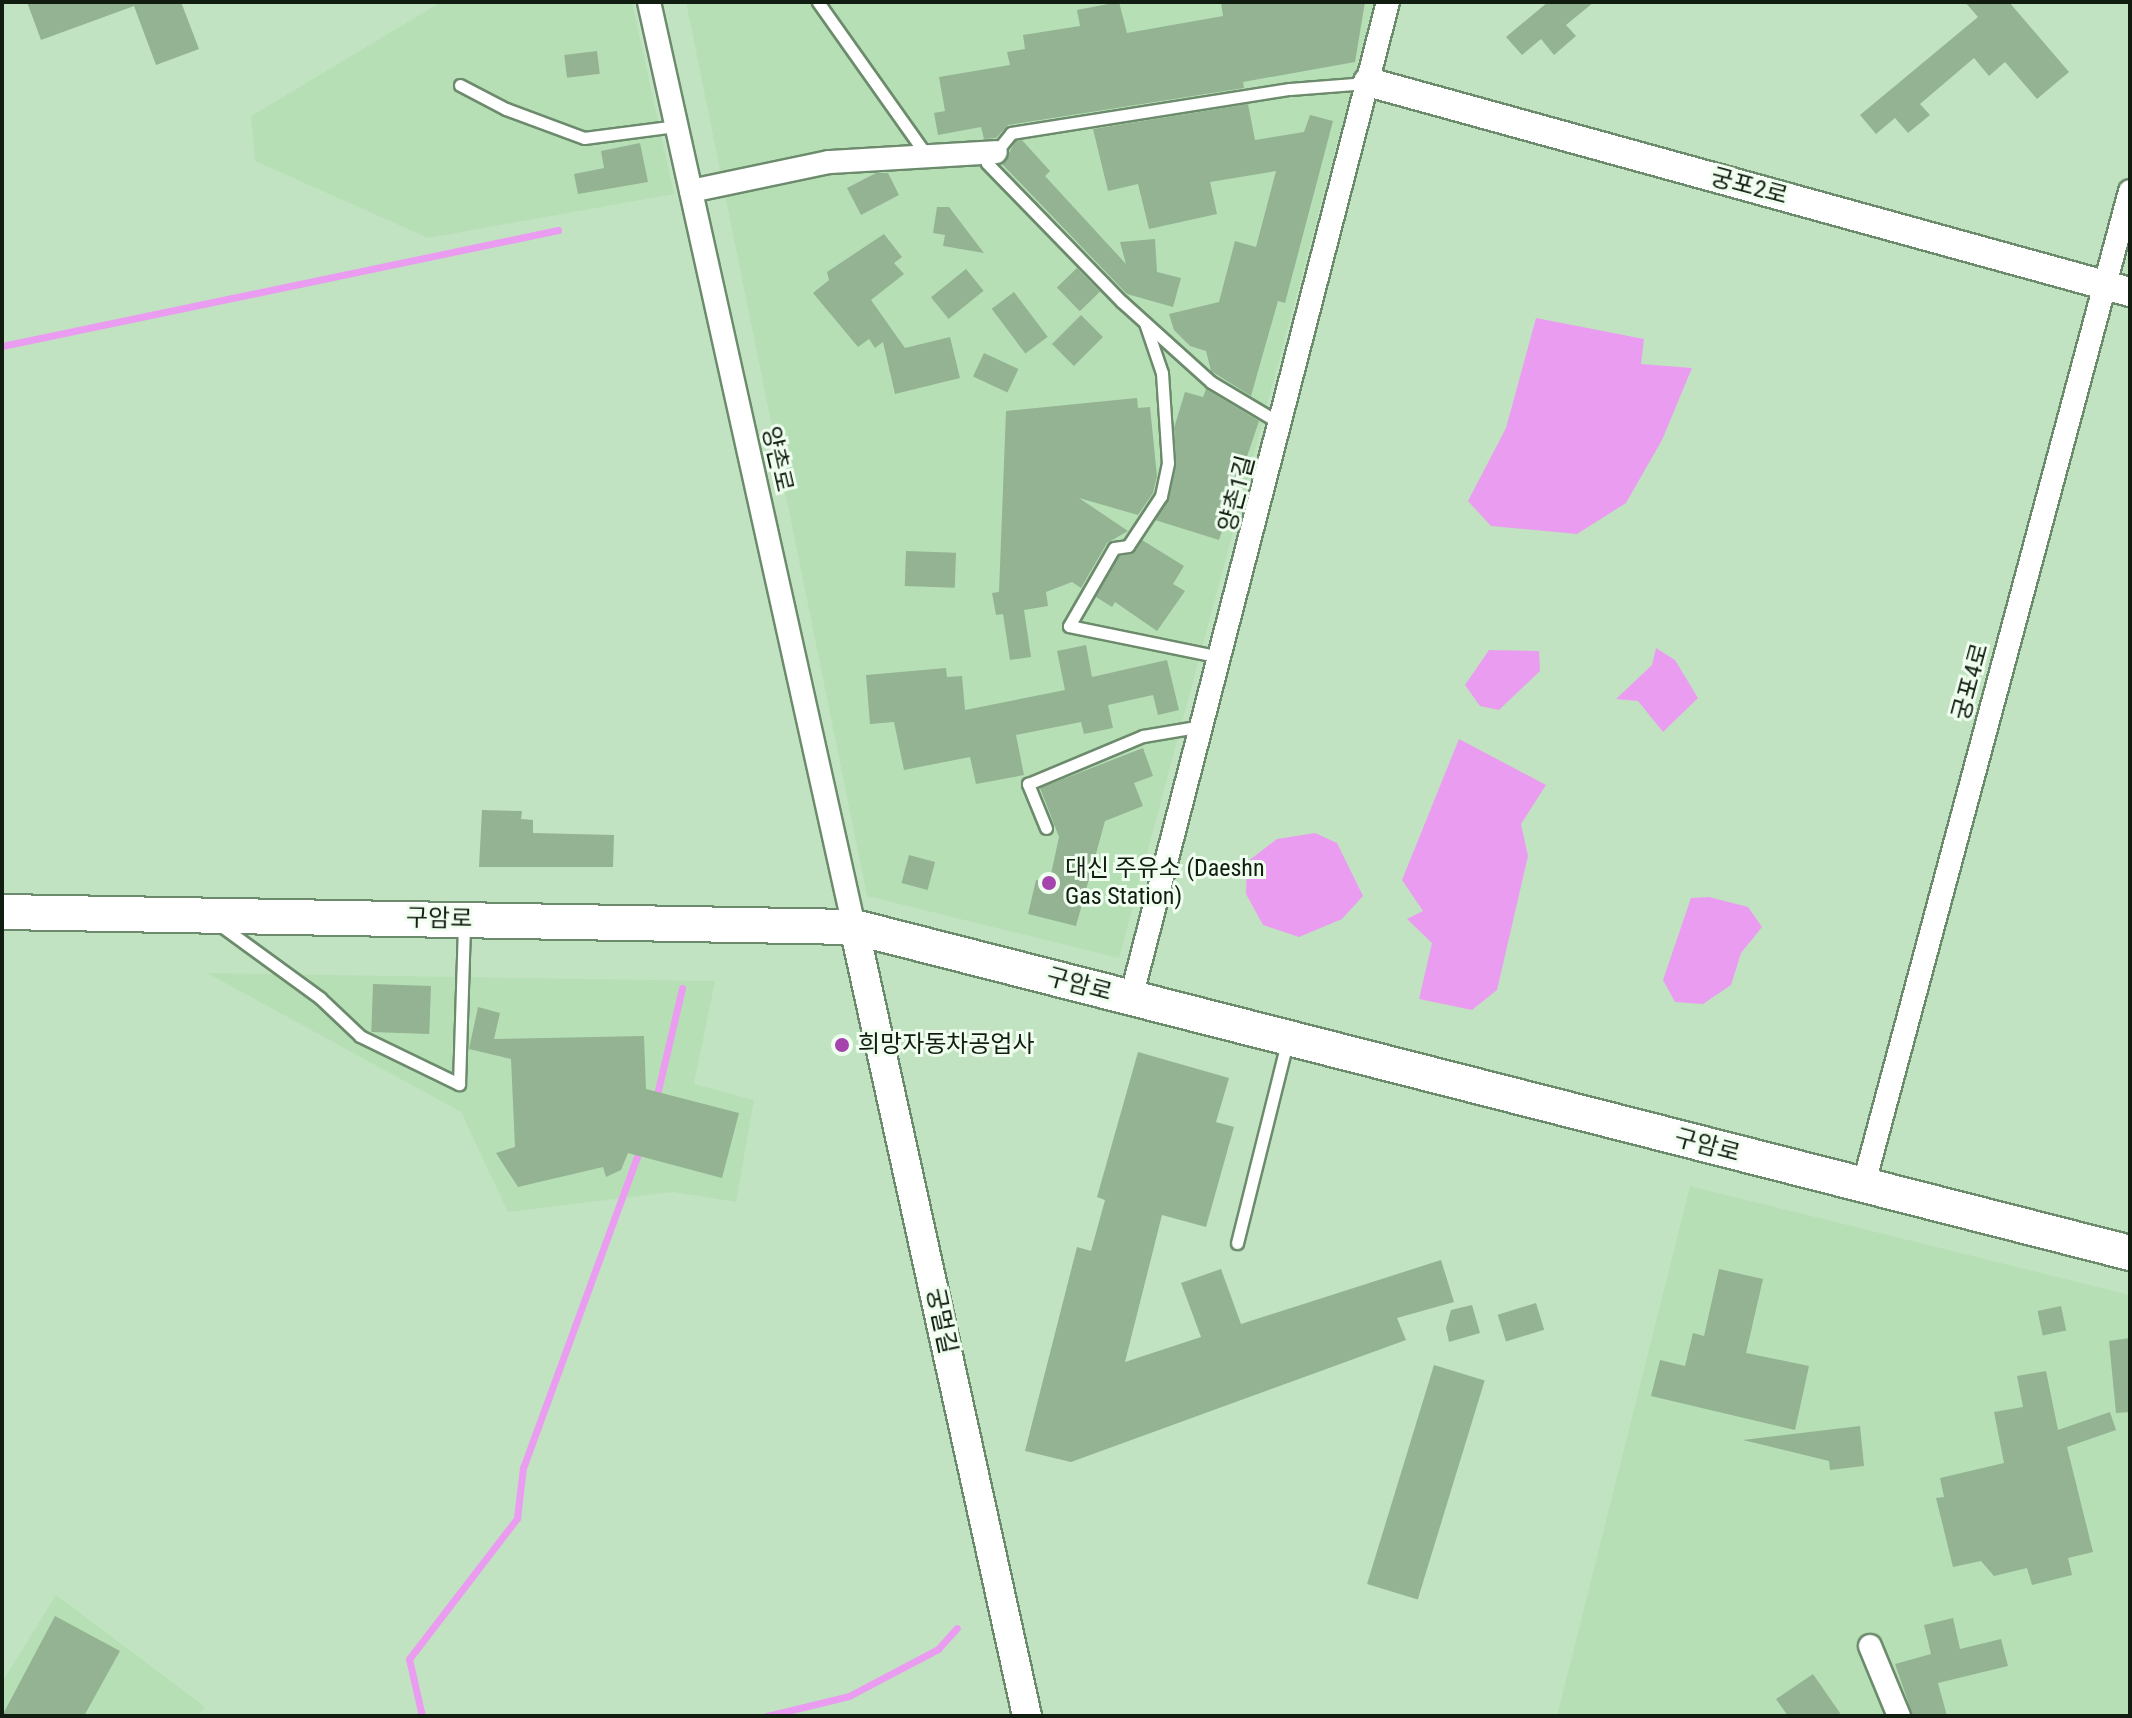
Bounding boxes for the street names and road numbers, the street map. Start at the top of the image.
street label: 궁포2로 [1708,163,1790,211]
street label: 양촌로 [756,423,798,495]
street label: 양촌1길 [1213,453,1261,535]
street label: 궁포4로 [1947,641,1995,723]
street label: 구암로 [406,904,472,934]
street label: 구암로 [1043,963,1115,1007]
street label: 구암로 [1671,1124,1743,1168]
street label: 궁멀길 [920,1286,962,1356]

